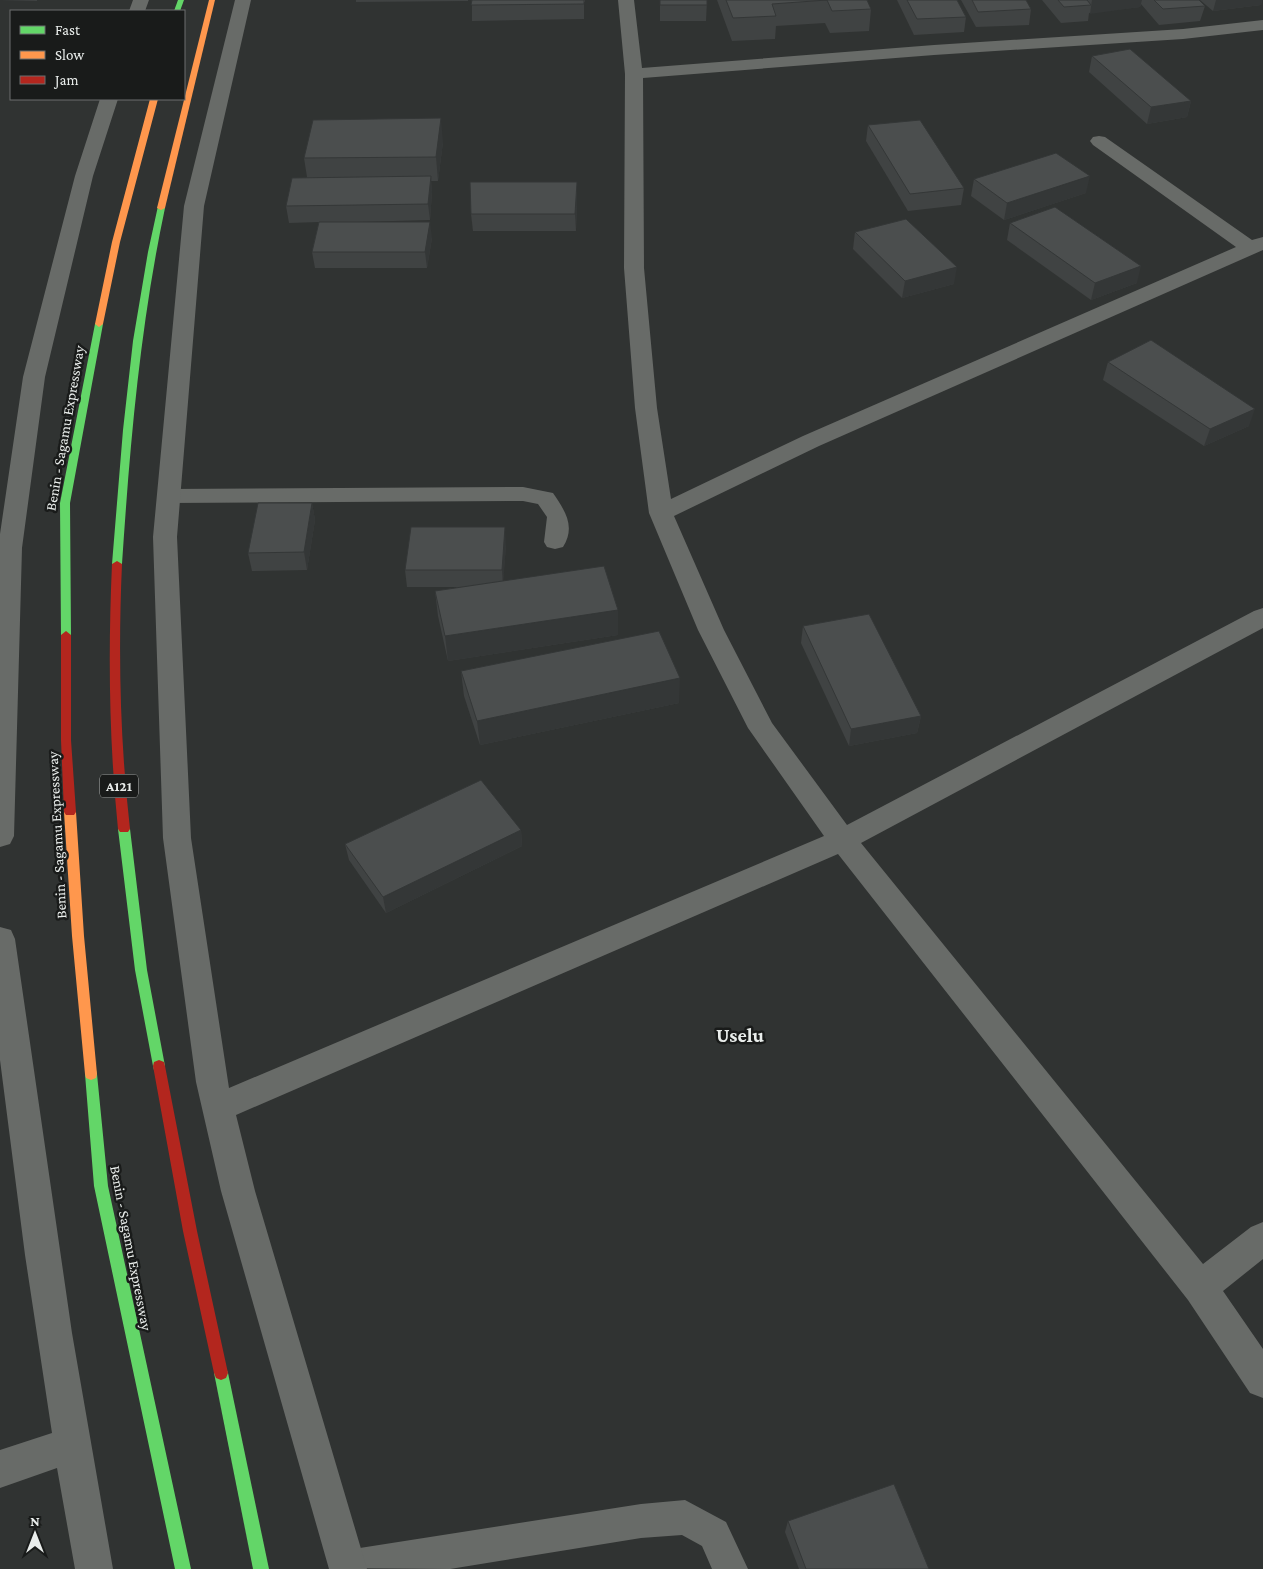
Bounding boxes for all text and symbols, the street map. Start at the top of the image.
legend [10,10,185,100]
text: Fast [55,22,81,38]
text: Slow [55,47,85,63]
text: Jam [53,72,78,89]
street label: Benin - Sagamu Expressway [43,344,88,512]
street label: Benin - Sagamu Expressway [45,751,70,919]
road number: A121 [100,774,138,798]
district label: Uselu [716,1024,765,1046]
street label: Benin - Sagamu Expressway [106,1164,155,1332]
north arrow [10,1509,60,1559]
text: N [30,1513,40,1529]

